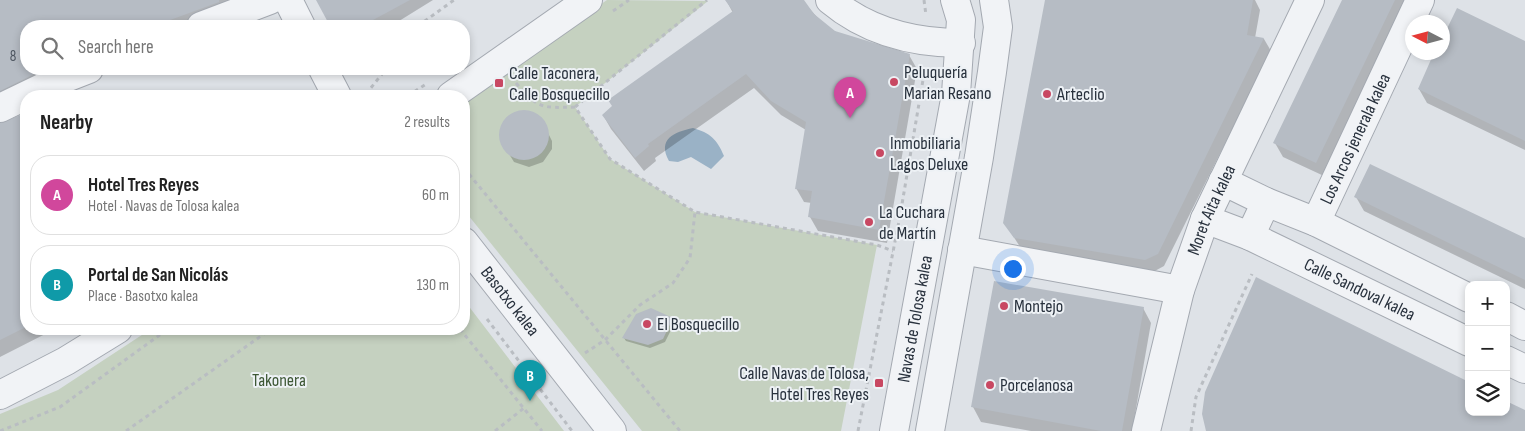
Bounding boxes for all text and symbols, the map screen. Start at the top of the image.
north arrow [1405,15,1450,60]
search box [20,20,470,75]
icon: search [38,34,66,62]
text: Search here [78,36,154,59]
house number: 8 [10,47,16,66]
place label: Peluquería Marian Resano [904,62,991,104]
place label: Calle Taconera, Calle Bosquecillo [509,63,610,105]
street label: Los Arcos jenerala kalea [1316,70,1395,208]
marker: Peluquería Marian Resano [888,76,900,88]
marker: Calle Taconera, Calle Bosquecillo [493,77,505,89]
pin: A [834,77,866,118]
place label: Arteclio [1056,84,1105,105]
marker: Arteclio [1041,88,1053,100]
text: Nearby [40,110,93,135]
text: 2 results [404,113,450,132]
place label: Inmobiliaria Lagos Deluxe [890,133,968,175]
marker: Inmobiliaria Lagos Deluxe [874,147,886,159]
street label: Moret Aita kalea [1183,162,1240,258]
text: Hotel Tres Reyes [88,174,199,197]
text: A [53,186,61,205]
text: 60 m [422,186,449,205]
text: Hotel · Navas de Tolosa kalea [88,197,239,216]
place label: La Cuchara de Martín [879,202,945,244]
marker: La Cuchara de Martín [863,216,875,228]
street label: Navas de Tolosa kalea [893,254,937,384]
street label: Calle Sandoval kalea [1301,254,1418,325]
your location [1000,256,1026,282]
street label: Basotxo kalea [476,262,544,340]
text: Portal de San Nicolás [88,264,228,287]
text: B [53,276,61,295]
text: 130 m [417,276,449,295]
map controls [1465,281,1510,416]
button: + [1465,281,1510,326]
text: Place · Basotxo kalea [88,287,198,306]
place label: Montejo [1014,296,1063,317]
marker: Montejo [998,300,1010,312]
place label: El Bosquecillo [657,314,740,335]
marker: El Bosquecillo [641,318,653,330]
button: − [1465,326,1510,371]
pin: B [514,360,546,401]
place label: Calle Navas de Tolosa, Hotel Tres Reyes [739,363,869,405]
park label: Takonera [252,370,306,391]
button: layers [1465,371,1510,416]
place label: Porcelanosa [1000,375,1073,396]
marker: Calle Navas de Tolosa, Hotel Tres Reyes [873,377,885,389]
marker: Porcelanosa [984,379,996,391]

